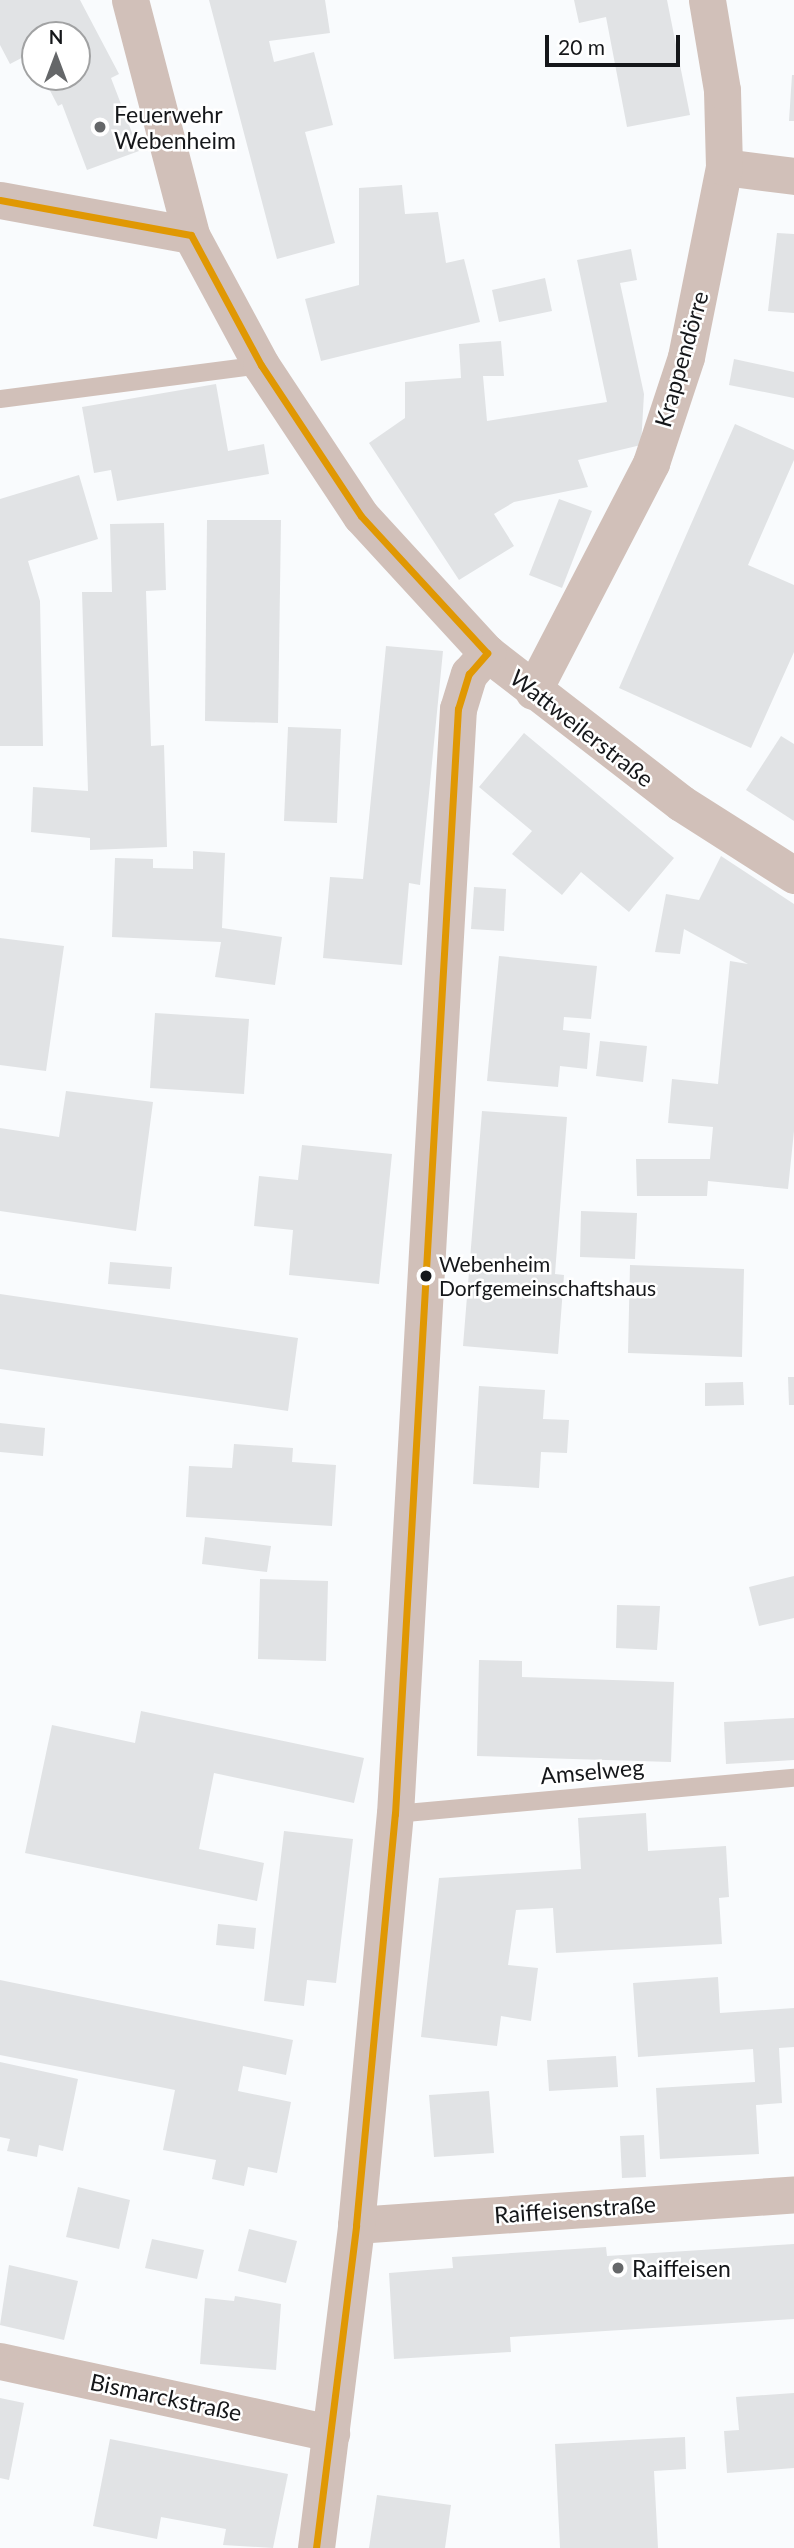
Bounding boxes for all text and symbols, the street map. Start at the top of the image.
north arrow [21,21,91,91]
scale bar [549,21,684,65]
text: N [49,25,63,48]
text: 20 m [558,34,605,59]
place label: Feuerwehr Webenheim [114,100,236,154]
marker: Feuerwehr Webenheim [92,119,108,135]
street label: Krappendörre [648,288,714,430]
street label: Wattweilerstraße [505,663,659,793]
place label: Webenheim Dorfgemeinschaftshaus [439,1251,656,1301]
marker: Webenheim Dorfgemeinschaftshaus [419,1269,433,1283]
street label: Amselweg [539,1753,645,1789]
street label: Raiffeisenstraße [493,2190,657,2228]
place label: Raiffeisen [632,2254,731,2282]
marker: Raiffeisen [610,2260,626,2276]
street label: Bismarckstraße [88,2367,244,2427]

